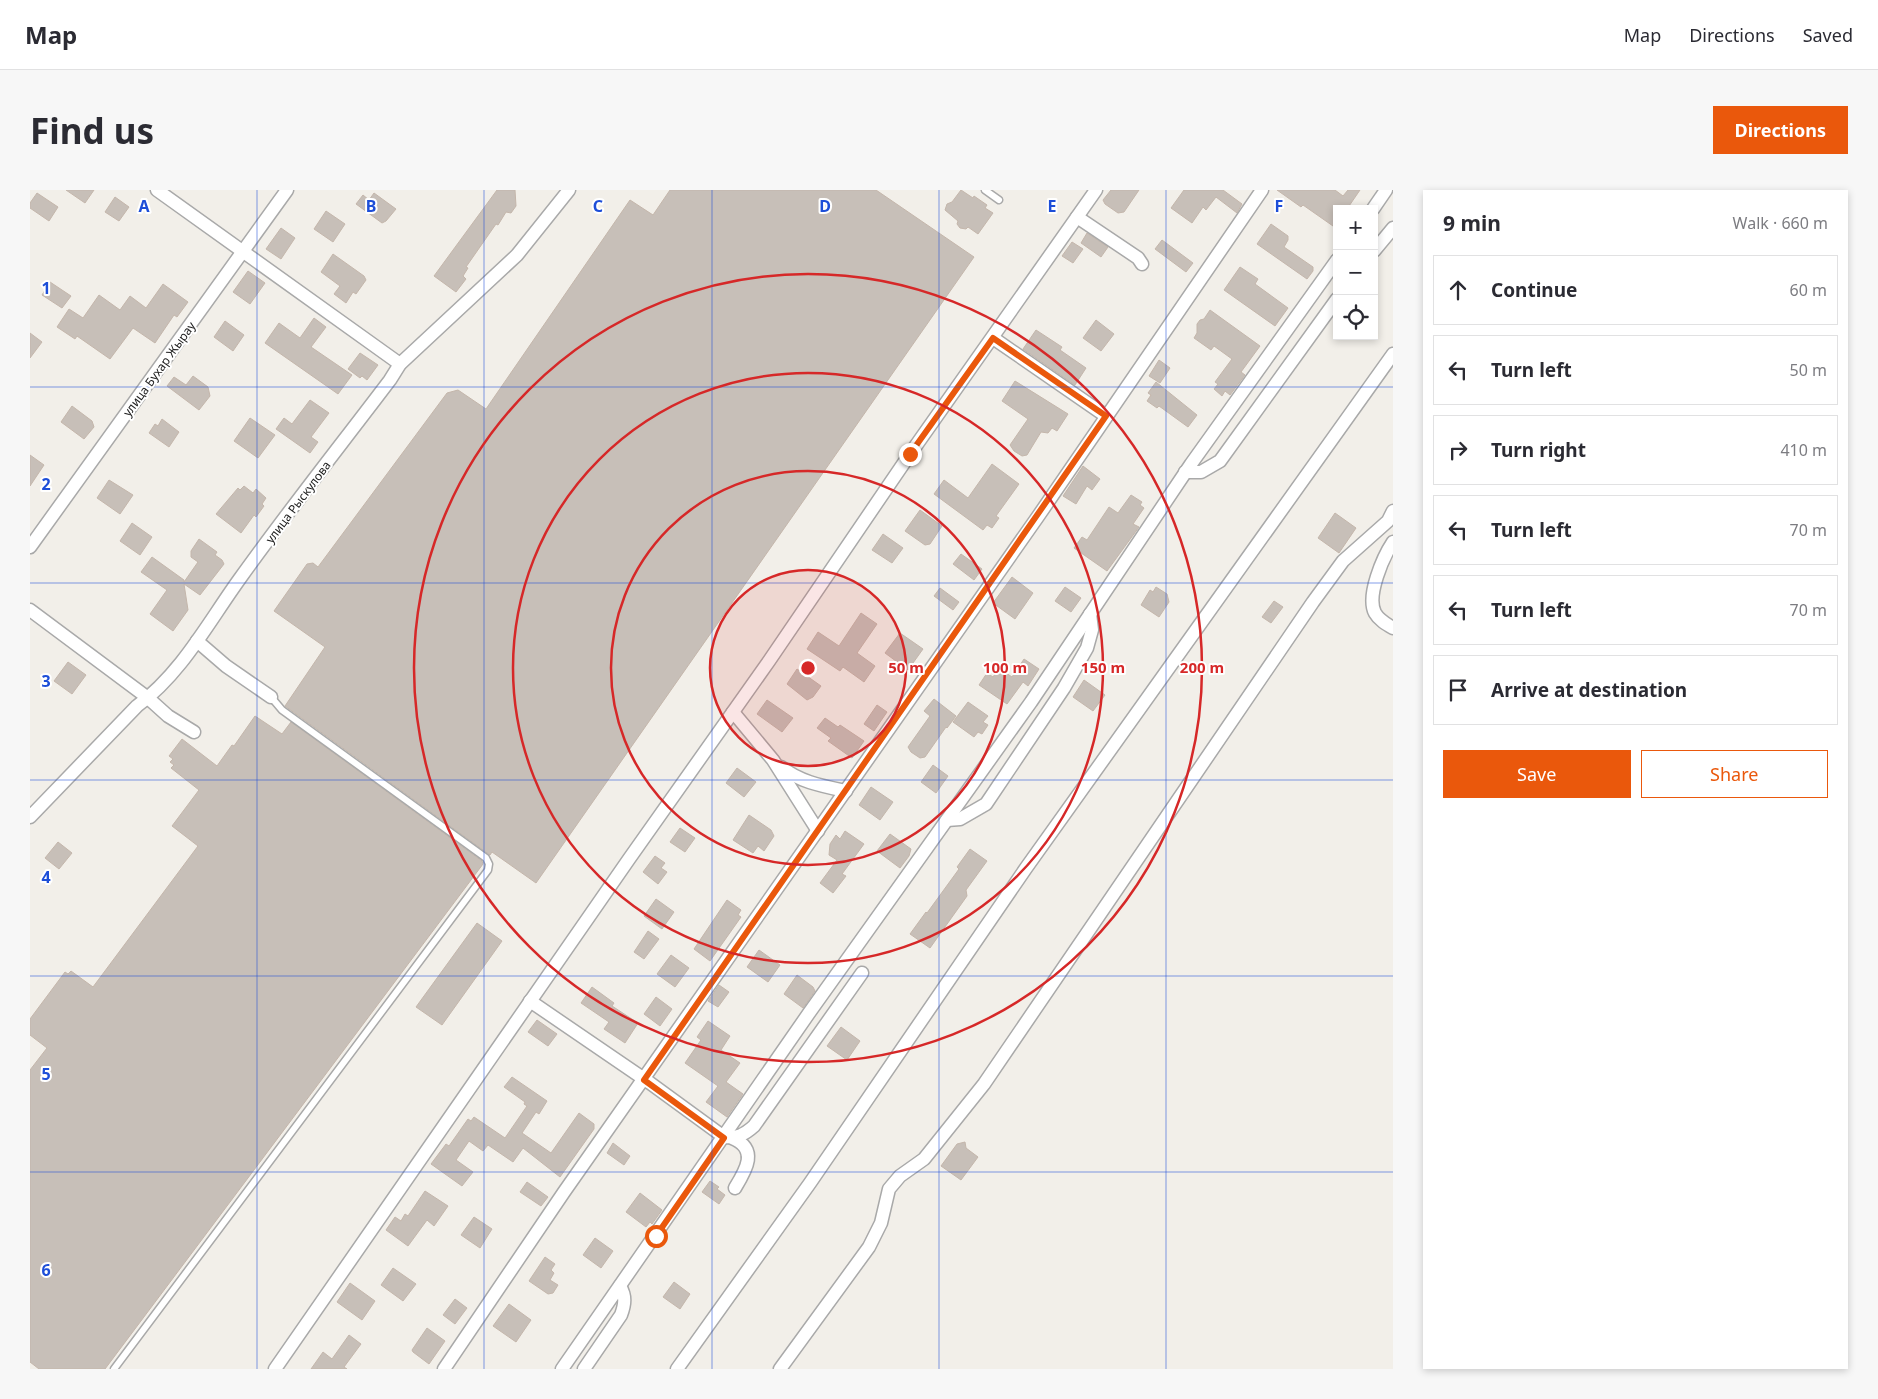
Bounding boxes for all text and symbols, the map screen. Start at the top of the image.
text: Map [25,18,77,51]
text: Map [1624,23,1661,47]
text: Directions [1689,23,1775,47]
text: Saved [1803,23,1853,47]
button: Directions [1713,106,1848,154]
text: Find us [30,107,154,154]
text: A [138,195,150,217]
text: B [366,195,376,217]
text: C [593,195,603,217]
text: D [819,195,831,217]
text: E [1048,195,1057,217]
text: F [1275,195,1283,217]
map controls [1333,205,1378,340]
button: + [1333,205,1378,250]
text: 9 min [1443,209,1501,237]
text: Walk · 660 m [1733,212,1828,234]
button: − [1333,250,1378,295]
icon: ahead [1444,276,1472,304]
text: 1 [41,277,51,299]
text: Continue [1491,277,1577,303]
text: 60 m [1790,279,1827,301]
button: locate [1333,295,1378,340]
street label: улица Бухар Жырау [119,317,200,420]
icon: left [1444,356,1472,384]
text: Turn left [1491,357,1572,383]
text: 50 m [1790,359,1827,381]
icon: right [1444,436,1472,464]
text: Turn right [1491,437,1586,463]
text: 410 m [1780,439,1827,461]
route end [899,443,922,466]
street label: улица Рыскулова [261,457,335,547]
text: 2 [41,473,51,495]
icon: left [1444,516,1472,544]
text: Turn left [1491,517,1572,543]
text: 70 m [1790,519,1827,541]
icon: left [1444,596,1472,624]
text: Turn left [1491,597,1572,623]
text: 70 m [1790,599,1827,621]
text: 50 m [888,657,924,677]
text: 100 m [983,657,1027,677]
text: 150 m [1081,657,1125,677]
text: 200 m [1180,657,1224,677]
centre of rings [799,659,817,677]
text: 3 [41,670,51,692]
icon: arrive [1444,676,1472,704]
text: Arrive at destination [1491,677,1687,703]
button: Save [1443,750,1631,798]
button: Share [1641,750,1828,798]
text: 4 [41,866,51,888]
text: 5 [41,1063,51,1085]
route start [645,1225,668,1248]
text: 6 [41,1259,51,1281]

